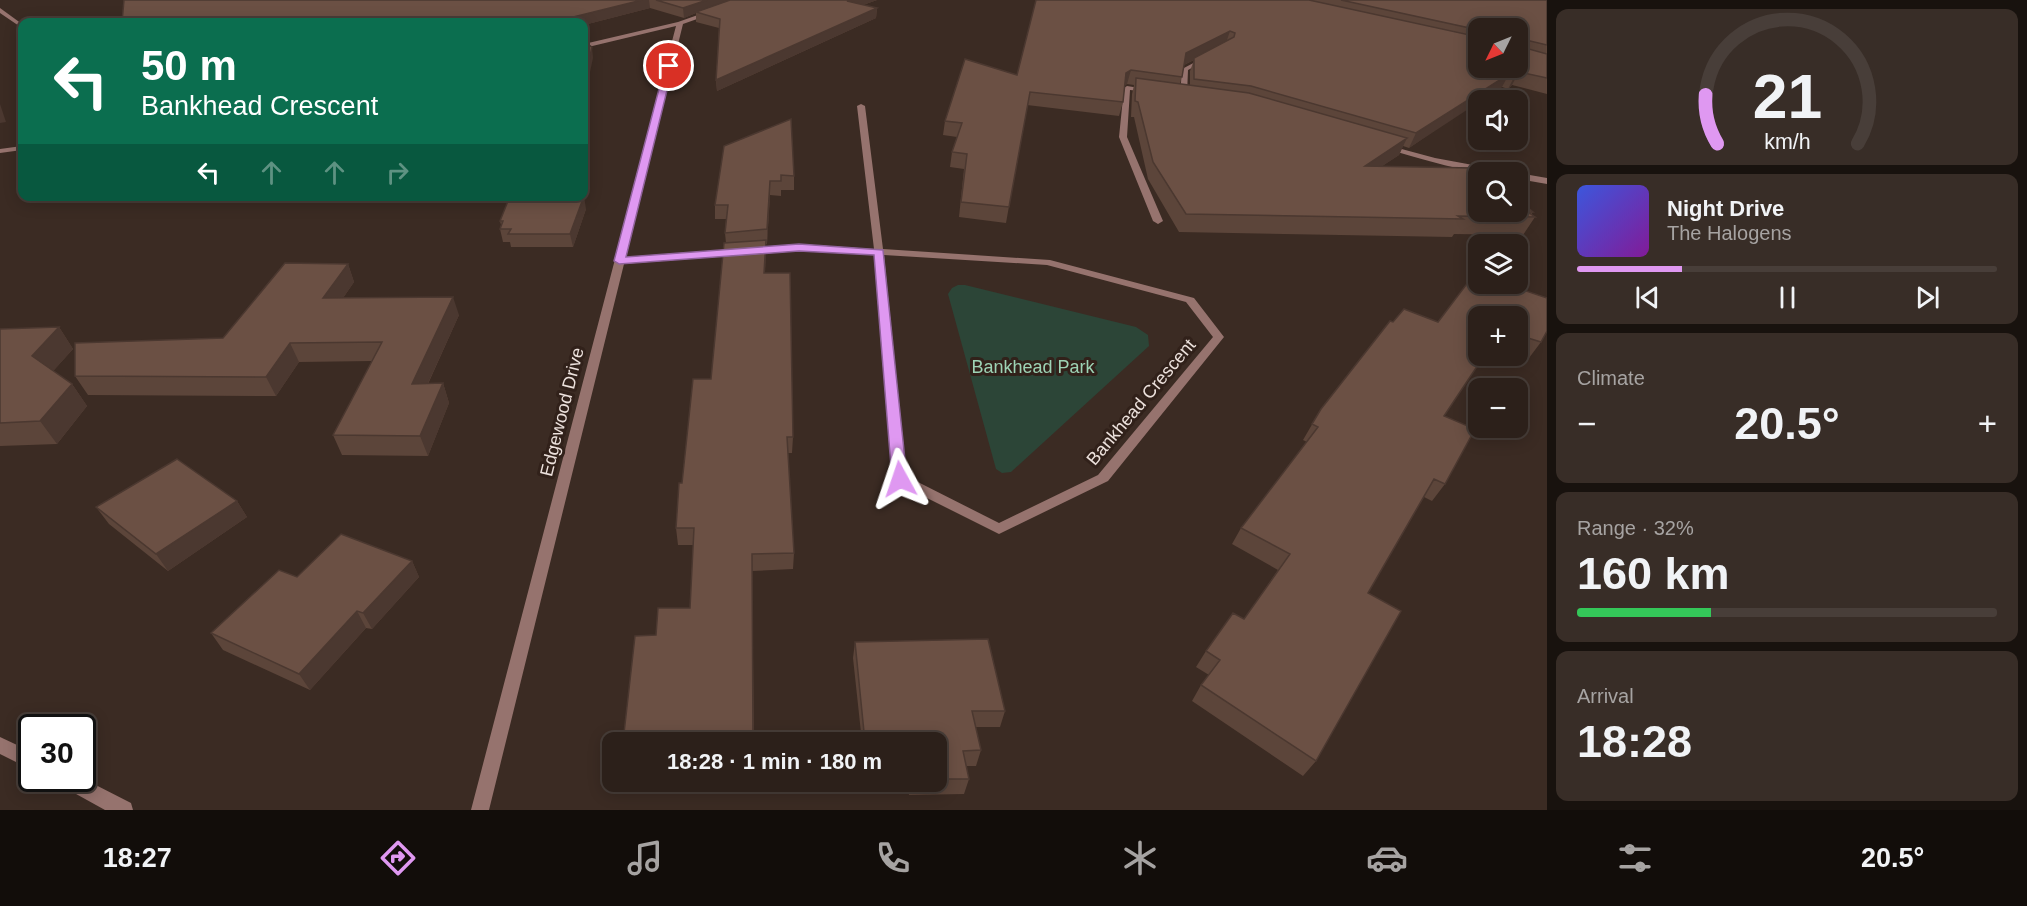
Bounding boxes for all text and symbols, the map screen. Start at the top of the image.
north arrow [1468,18,1528,78]
map controls [1468,18,1528,438]
pin [643,40,694,91]
icon: left [42,42,120,120]
text: 50 m [141,42,237,89]
icon: arrive [652,49,685,82]
text: 21 [1752,62,1822,131]
button: sound [1468,90,1528,150]
text: Bankhead Crescent [141,91,378,121]
text: km/h [1764,130,1810,154]
icon: left [192,156,225,189]
icon: ahead [255,156,288,189]
icon: ahead [318,156,351,189]
icon: right [381,156,414,189]
button: search [1468,162,1528,222]
text: Night Drive [1667,196,1784,221]
text: The Halogens [1667,222,1792,244]
button: layers [1468,234,1528,294]
icon: previous [1631,281,1664,314]
icon: pause [1771,281,1804,314]
icon: next [1911,281,1944,314]
button: + [1468,306,1528,366]
street label: Bankhead Crescent [1083,335,1199,469]
street label: Edgewood Drive [536,346,588,478]
park label: Bankhead Park [971,357,1096,377]
text: Climate [1577,367,1645,389]
button: − [1468,378,1528,438]
text: 20.5° [1734,398,1840,449]
text: − [1577,405,1596,442]
text: + [1978,405,1997,442]
position arrow [868,447,932,511]
text: Range · 32% [1577,517,1694,539]
text: 160 km [1577,548,1730,599]
text: Arrival [1577,685,1634,707]
speed limit sign: 30 [18,714,96,792]
text: 18:28 [1577,716,1692,767]
text: 18:28 · 1 min · 180 m [667,749,882,774]
icon: directions [377,837,419,879]
icon: music [624,837,666,879]
icon: phone [872,837,914,879]
icon: climate [1119,837,1161,879]
icon: car [1366,837,1408,879]
icon: filters [1614,837,1656,879]
text: 18:27 [103,843,172,873]
text: 20.5° [1861,843,1924,873]

